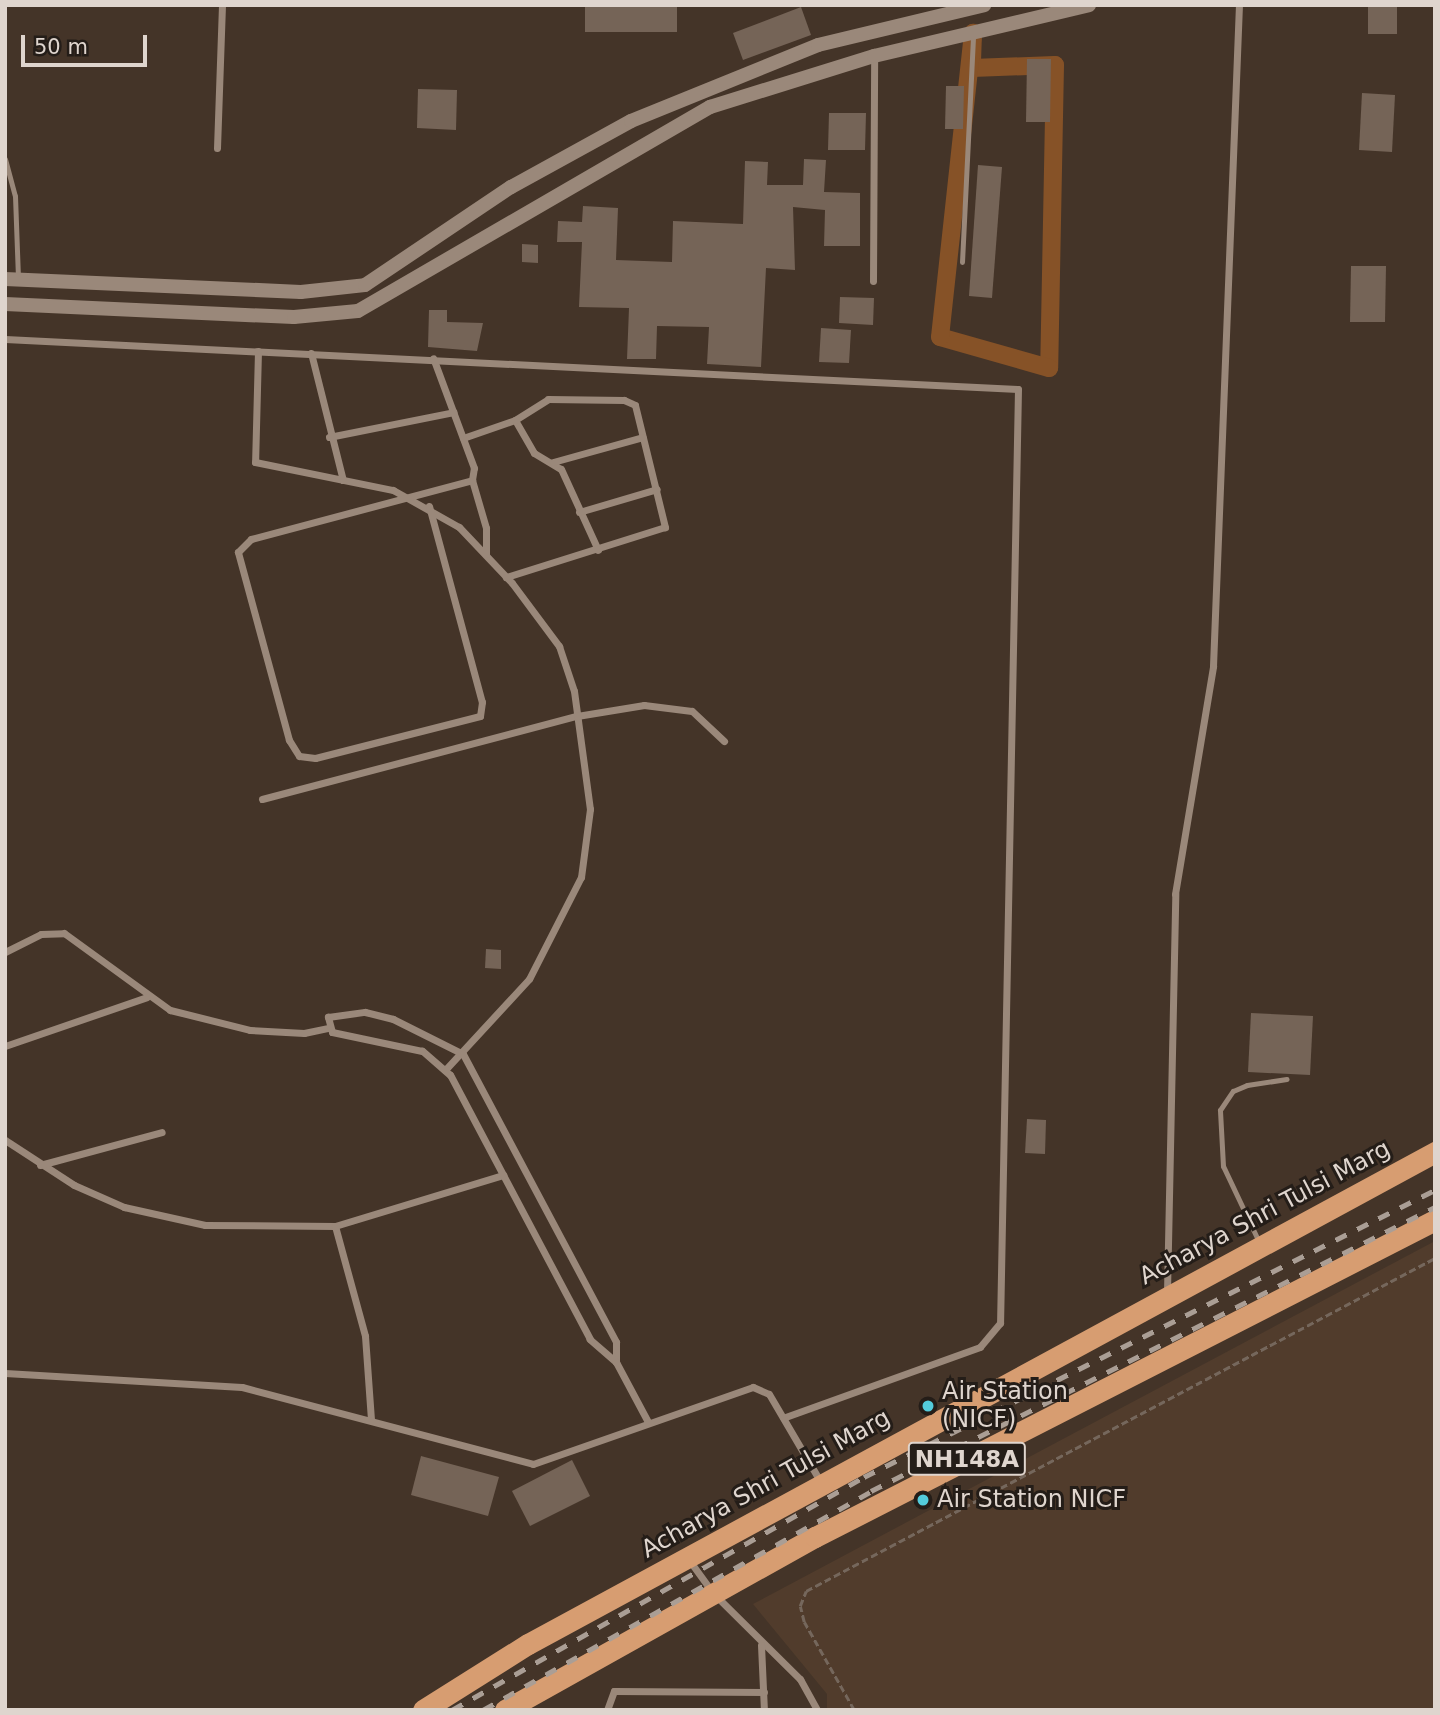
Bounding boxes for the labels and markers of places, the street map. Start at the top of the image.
place label: Air Station (NICF) [942,1378,1068,1434]
marker: Air Station (NICF) [920,1398,936,1414]
place label: Air Station NICF [937,1486,1126,1514]
marker: Air Station NICF [915,1492,931,1508]

